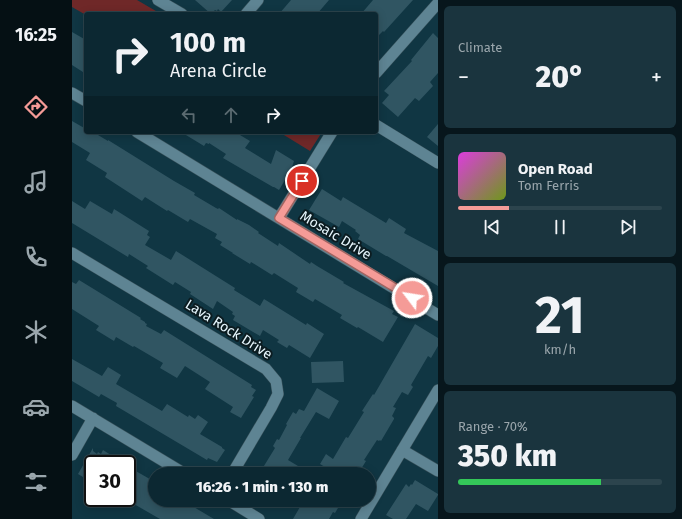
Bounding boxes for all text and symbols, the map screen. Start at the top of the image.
text: 16:25 [15,24,57,46]
text: 100 m [170,26,246,59]
icon: right [104,28,156,80]
text: Climate [458,40,502,55]
text: 20° [535,59,585,95]
text: Arena Circle [170,60,267,82]
text: − [458,64,469,91]
text: + [651,64,662,91]
icon: directions [22,93,50,121]
icon: left [178,104,200,126]
icon: ahead [220,104,242,126]
icon: right [262,104,284,126]
text: Open Road [518,160,593,178]
pin [285,164,319,198]
icon: music [22,168,50,196]
icon: arrive [291,170,313,192]
text: Tom Ferris [518,178,579,193]
street label: Mosaic Drive [297,207,375,263]
icon: previous [481,216,503,238]
icon: pause [549,216,571,238]
icon: next [617,216,639,238]
icon: phone [22,243,50,271]
position arrow [391,277,433,319]
text: 21 [535,284,585,347]
street label: Lava Rock Drive [182,296,275,363]
icon: climate [22,318,50,346]
text: km/h [544,342,576,357]
icon: car [22,393,50,421]
text: Range · 70% [458,419,528,434]
text: 350 km [458,438,557,474]
speed limit sign: 30 [84,455,136,507]
icon: filters [22,468,50,496]
text: 16:26 · 1 min · 130 m [196,478,328,496]

